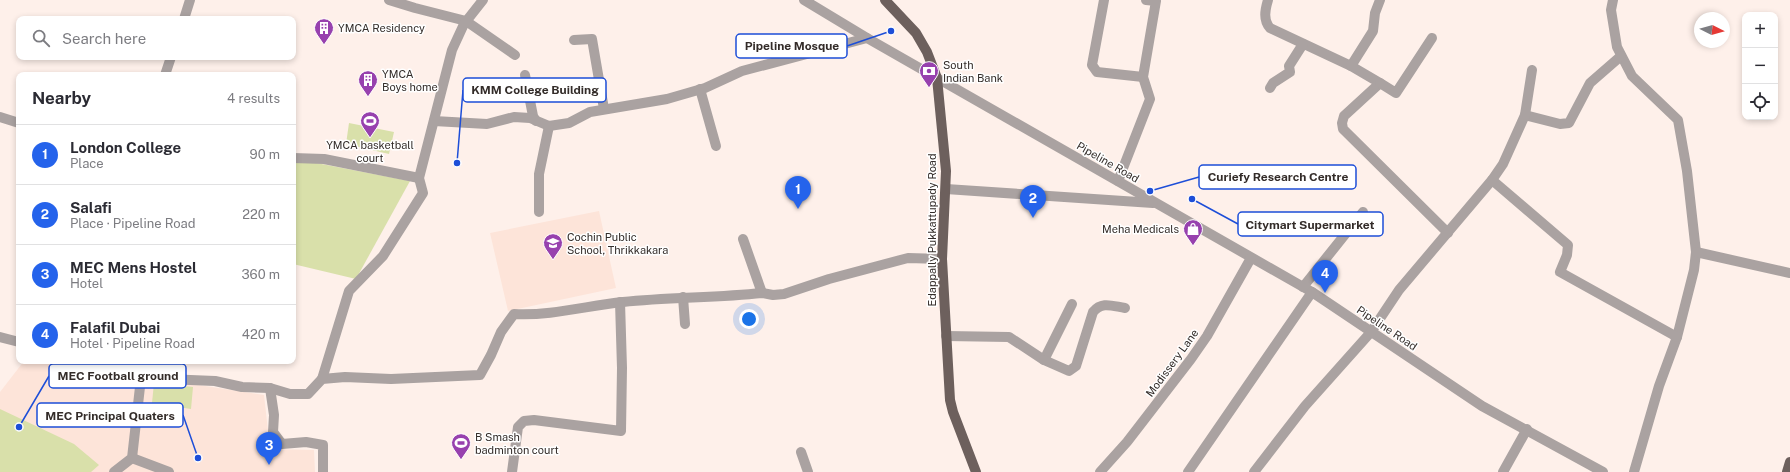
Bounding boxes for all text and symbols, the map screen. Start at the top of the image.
north arrow [1694,12,1730,48]
map controls [1742,12,1778,120]
button: + [1742,12,1778,48]
search box [16,16,296,60]
building icon: YMCA Residency [313,17,335,45]
place label: YMCA Residency [338,22,425,34]
icon: search [30,27,52,49]
text: Search here [62,30,146,47]
callout: Pipeline Mosque [736,34,847,58]
text: Pipeline Mosque [745,39,839,53]
button: − [1742,48,1778,84]
place label: South Indian Bank [943,59,1003,84]
bank icon: South Indian Bank [918,60,940,88]
place label: YMCA Boys home [382,68,438,93]
building icon: YMCA Boys home [357,69,379,97]
callout: KMM College Building [463,78,606,102]
text: KMM College Building [471,83,599,97]
button: locate [1742,84,1778,120]
text: Nearby [32,88,91,108]
text: 4 results [227,91,280,106]
sports icon: YMCA basketball court [359,110,381,138]
text: London College [70,139,181,156]
place label: YMCA basketball court [326,139,414,164]
street label: Pipeline Road [1075,139,1141,185]
text: 1 [42,147,48,162]
text: 90 m [250,147,280,162]
street label: Edappally Pukkattupady Road [926,154,938,306]
text: Place [70,156,104,171]
callout: Curiefy Research Centre [1199,165,1356,189]
text: Curiefy Research Centre [1208,170,1348,184]
pin: 1 [785,176,811,209]
pin: 2 [1020,185,1046,218]
text: Salafi [70,199,112,216]
text: 2 [41,207,49,222]
text: 220 m [242,207,280,222]
callout: Citymart Supermarket [1238,212,1383,236]
text: Place · Pipeline Road [70,216,195,231]
shop icon: Meha Medicals [1182,218,1204,246]
text: Citymart Supermarket [1245,218,1375,232]
place label: Meha Medicals [1102,223,1179,235]
place label: Cochin Public School, Thrikkakara [567,231,668,256]
school or university icon: Cochin Public School, Thrikkakara [542,232,564,260]
text: MEC Mens Hostel [70,259,197,276]
pin: 4 [1312,260,1338,293]
text: 3 [41,267,49,282]
text: 360 m [242,267,280,282]
text: Hotel [70,276,103,291]
street label: Pipeline Road [1355,303,1419,353]
your location [739,309,759,329]
text: Falafil Dubai [70,319,160,336]
text: 4 [41,327,49,342]
text: 420 m [242,327,280,342]
street label: Modissery Lane [1144,327,1200,399]
text: Hotel · Pipeline Road [70,336,195,351]
callout: MEC Football ground [49,364,186,388]
text: MEC Football ground [57,369,179,383]
callout: MEC Principal Quaters [37,403,183,427]
text: MEC Principal Quaters [45,409,175,423]
place label: B Smash badminton court [475,431,559,456]
pin: 3 [256,432,282,465]
sports icon: B Smash badminton court [450,432,472,460]

